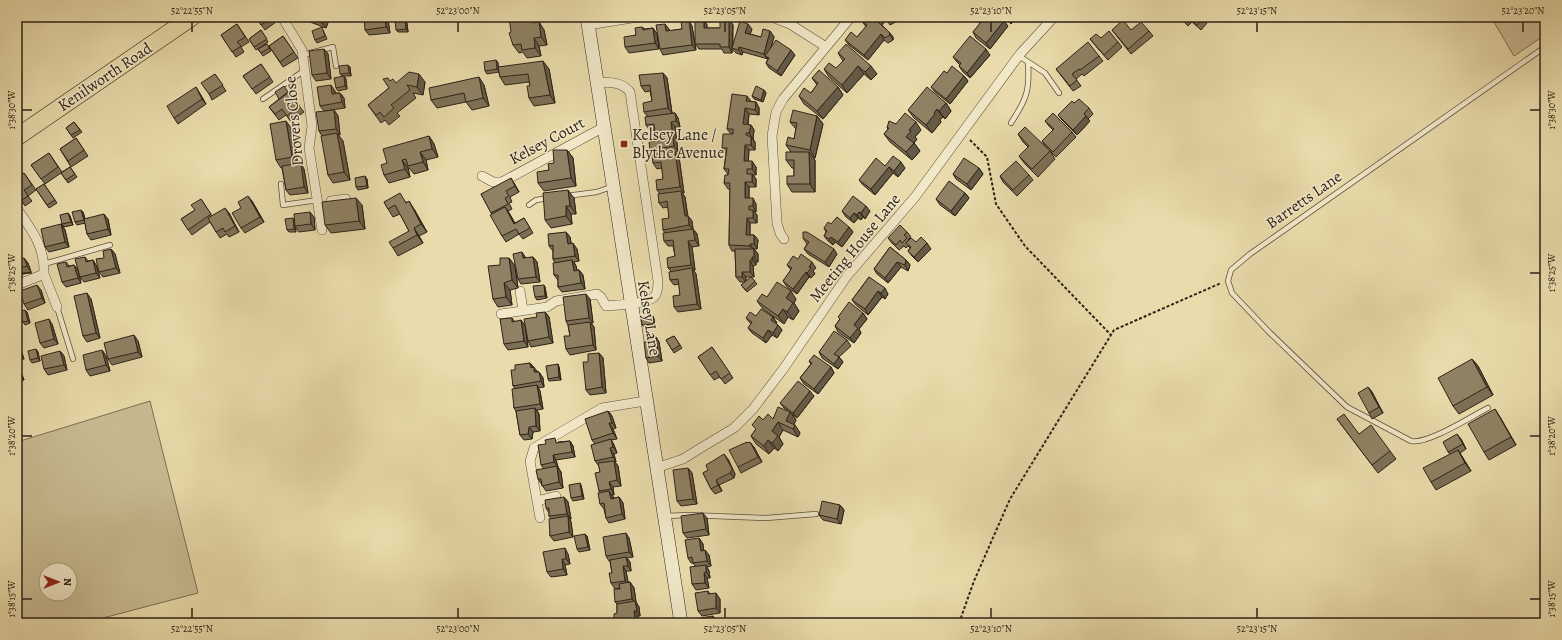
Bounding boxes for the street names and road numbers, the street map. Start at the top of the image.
street label: Kenilworth Road [54,37,157,117]
street label: Drovers Close [279,75,309,167]
street label: Kelsey Court [506,112,588,170]
street label: Barretts Lane [1262,166,1346,234]
street label: Meeting House Lane [804,189,906,307]
street label: Kelsey Lane [632,279,666,357]

